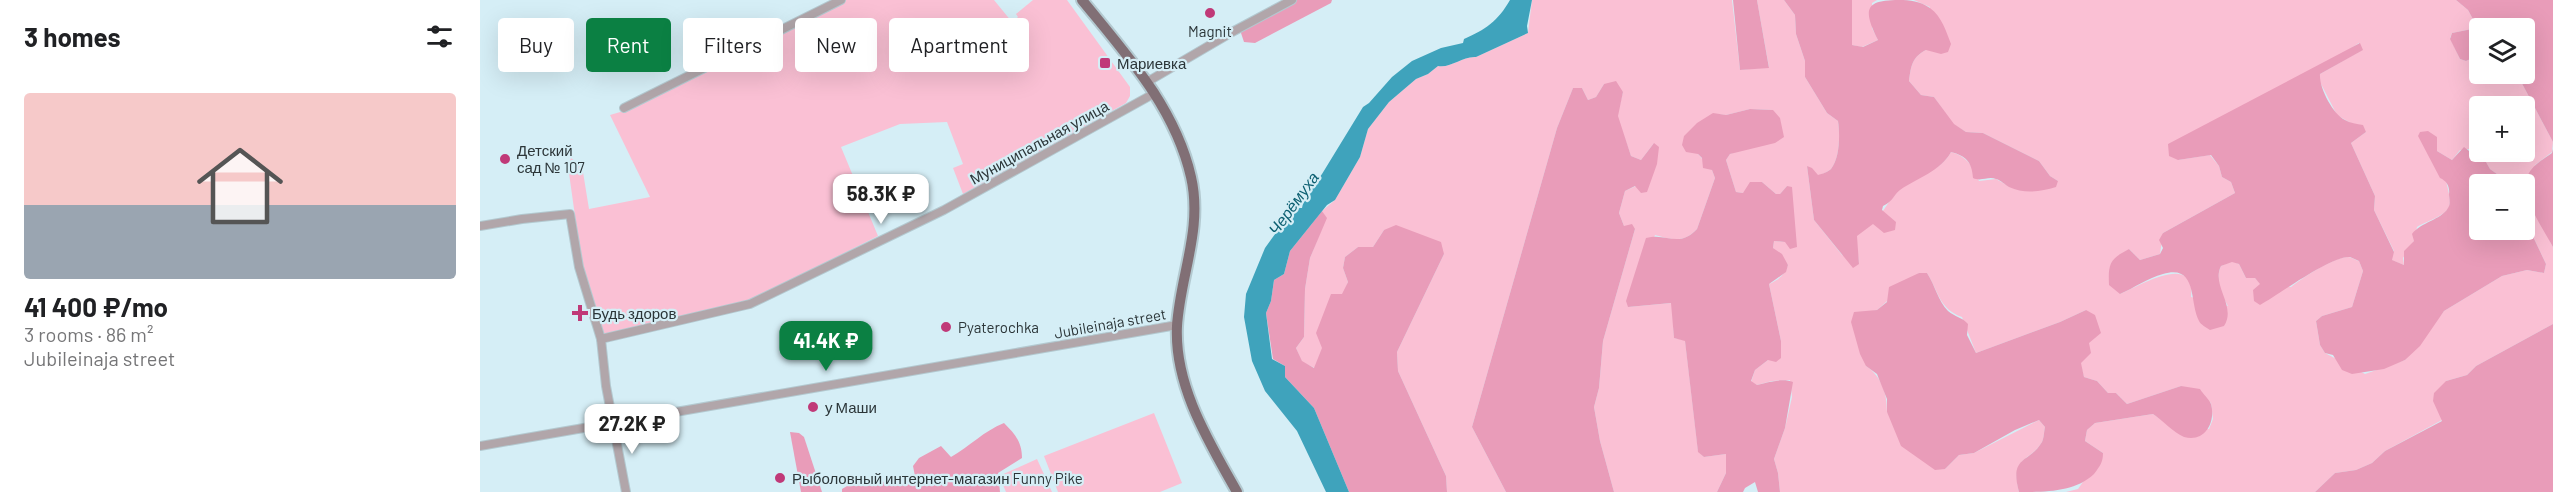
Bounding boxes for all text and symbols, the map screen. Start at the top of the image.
marker: Magnit [1203,6,1217,20]
chip: Buy [498,18,574,72]
chip: Rent [586,18,671,72]
chip: Filters [683,18,783,72]
chip: New [795,18,877,72]
chip: Apartment [889,18,1029,72]
map controls [2469,18,2535,240]
button: layers [2469,18,2535,84]
icon: filters [423,20,456,53]
text: 3 homes [24,21,121,52]
place label: Magnit [1188,22,1232,40]
place label: Мариевка [1117,54,1187,72]
marker: Мариевка [1098,56,1112,70]
street label: Муниципальная улица [966,96,1112,188]
button: + [2469,96,2535,162]
icon: home [186,132,294,240]
place label: Детский сад № 107 [517,141,585,176]
marker: Детский сад № 107 [498,152,512,166]
water label: Черёмуха [1264,168,1322,238]
pin: 58.3K ₽ [826,174,936,225]
button: − [2469,174,2535,240]
text: 58.3K ₽ [847,181,915,205]
text: 41 400 ₽/mo [24,291,168,322]
place label: Будь здоров [592,304,676,322]
street label: Jubileinaja street [1053,304,1167,342]
marker: Будь здоров [573,306,587,320]
place label: Pyaterochka [958,318,1039,336]
marker: Pyaterochka [939,320,953,334]
pin: 41.4K ₽ [771,321,881,372]
text: 3 rooms · 86 m² [24,322,153,346]
text: 41.4K ₽ [793,328,859,352]
text: Jubileinaja street [24,346,175,370]
place label: у Маши [825,398,877,416]
marker: у Маши [806,400,820,414]
pin: 27.2K ₽ [577,404,687,455]
text: 27.2K ₽ [599,411,665,435]
place label: Рыболовный интернет-магазин Funny Pike [792,469,1083,487]
marker: Рыболовный интернет-магазин Funny Pike [773,471,787,485]

